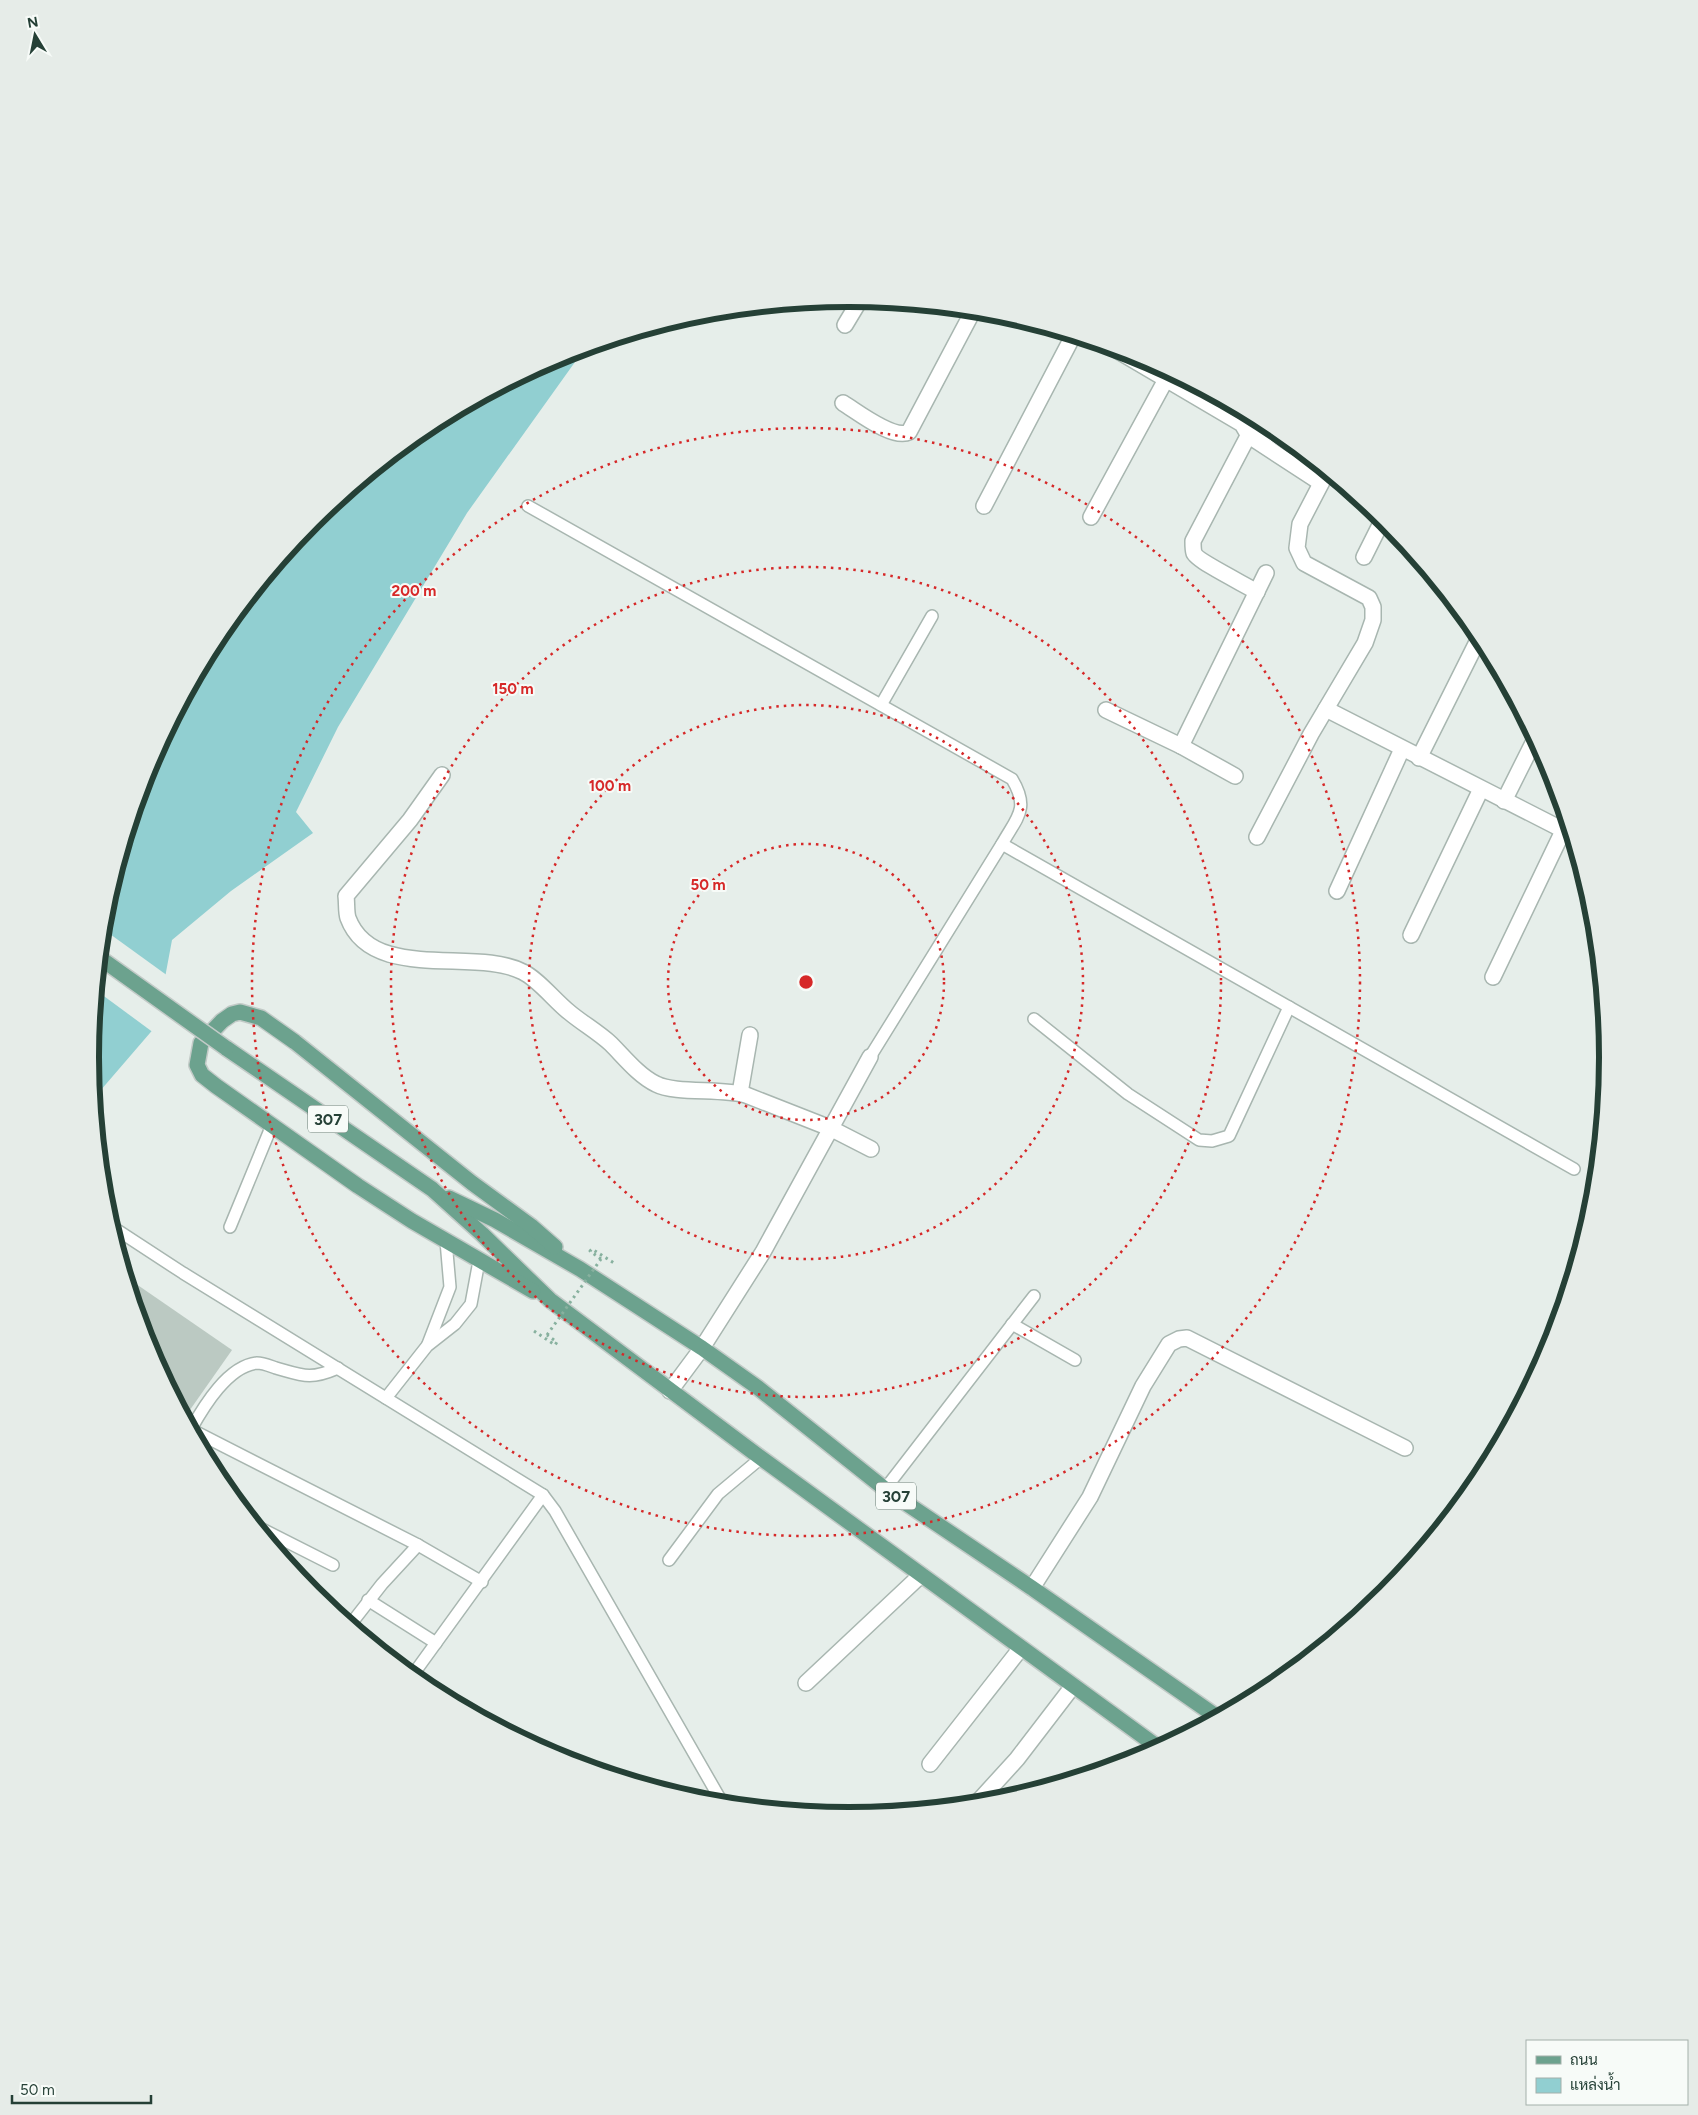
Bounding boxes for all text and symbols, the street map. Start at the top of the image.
north arrow [10,10,60,60]
text: N [26,13,40,32]
text: 200 m [392,582,436,600]
text: 150 m [492,680,534,698]
text: 100 m [589,777,631,795]
text: 50 m [690,876,726,894]
centre of rings [797,973,815,991]
road number: 307 [308,1106,348,1132]
road number: 307 [876,1482,916,1510]
legend [1526,2040,1688,2105]
text: ถนน [1570,2051,1598,2069]
scale bar [12,2072,151,2104]
text: แหล่งน้ำ [1570,2072,1621,2094]
text: 50 m [20,2081,55,2099]

